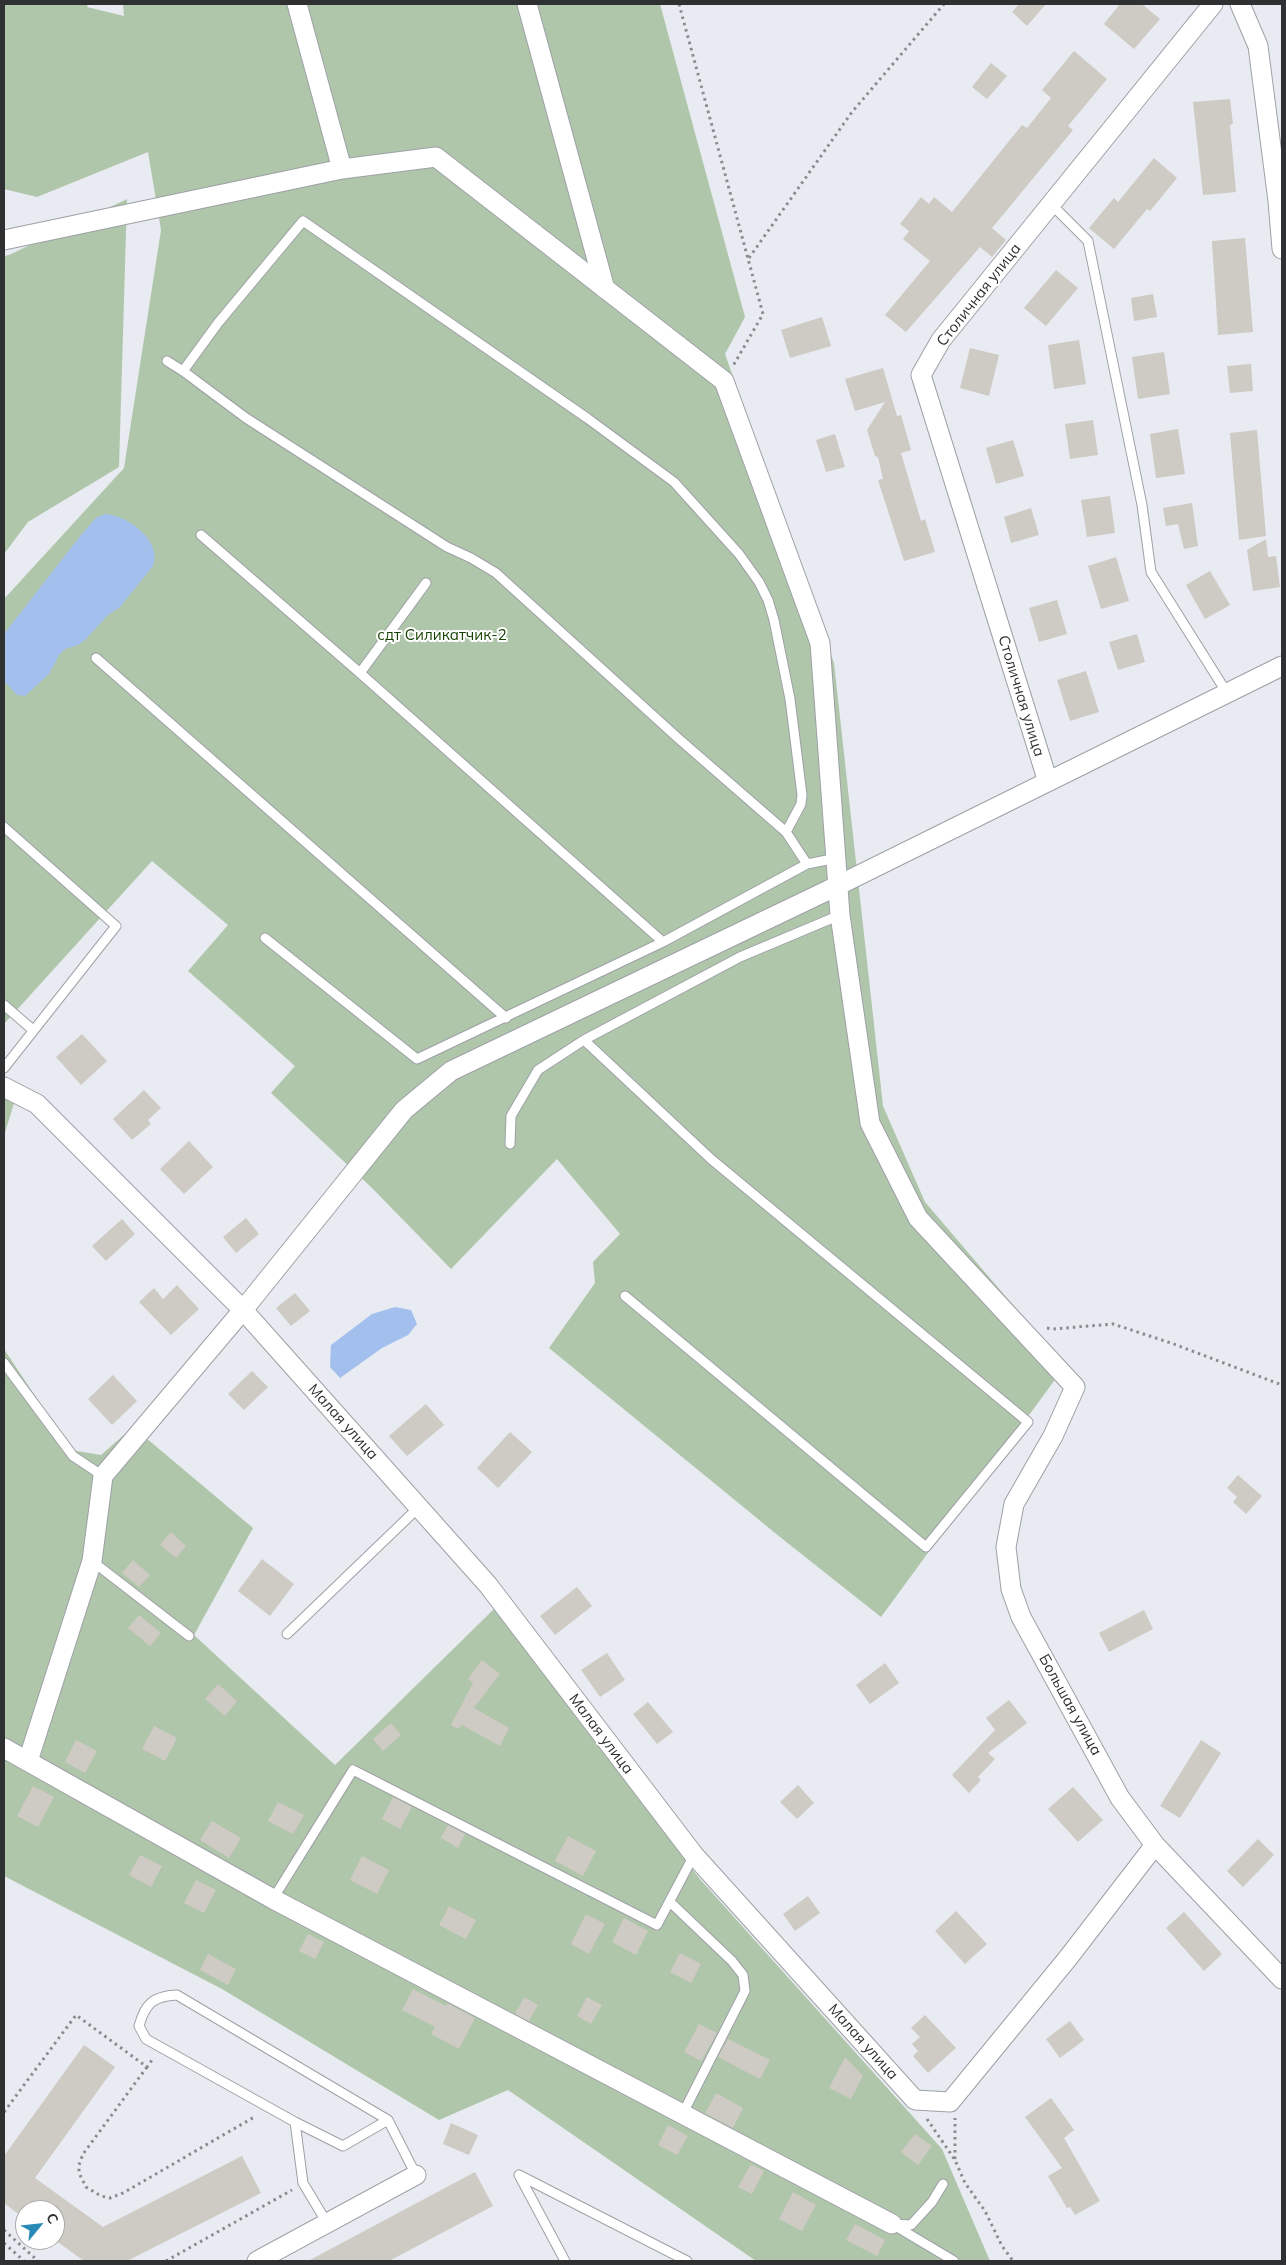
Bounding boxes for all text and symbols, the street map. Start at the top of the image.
street label: Столичная улица [933,240,1025,350]
park label: сдт Силикатчик-2 [377,626,507,644]
street label: Столичная улица [994,633,1048,759]
street label: Малая улица [304,1380,382,1464]
street label: Большая улица [1035,1651,1105,1759]
street label: Малая улица [565,1690,637,1778]
street label: Малая улица [824,2000,902,2084]
north arrow [15,2200,65,2250]
text: С [42,2210,63,2227]

